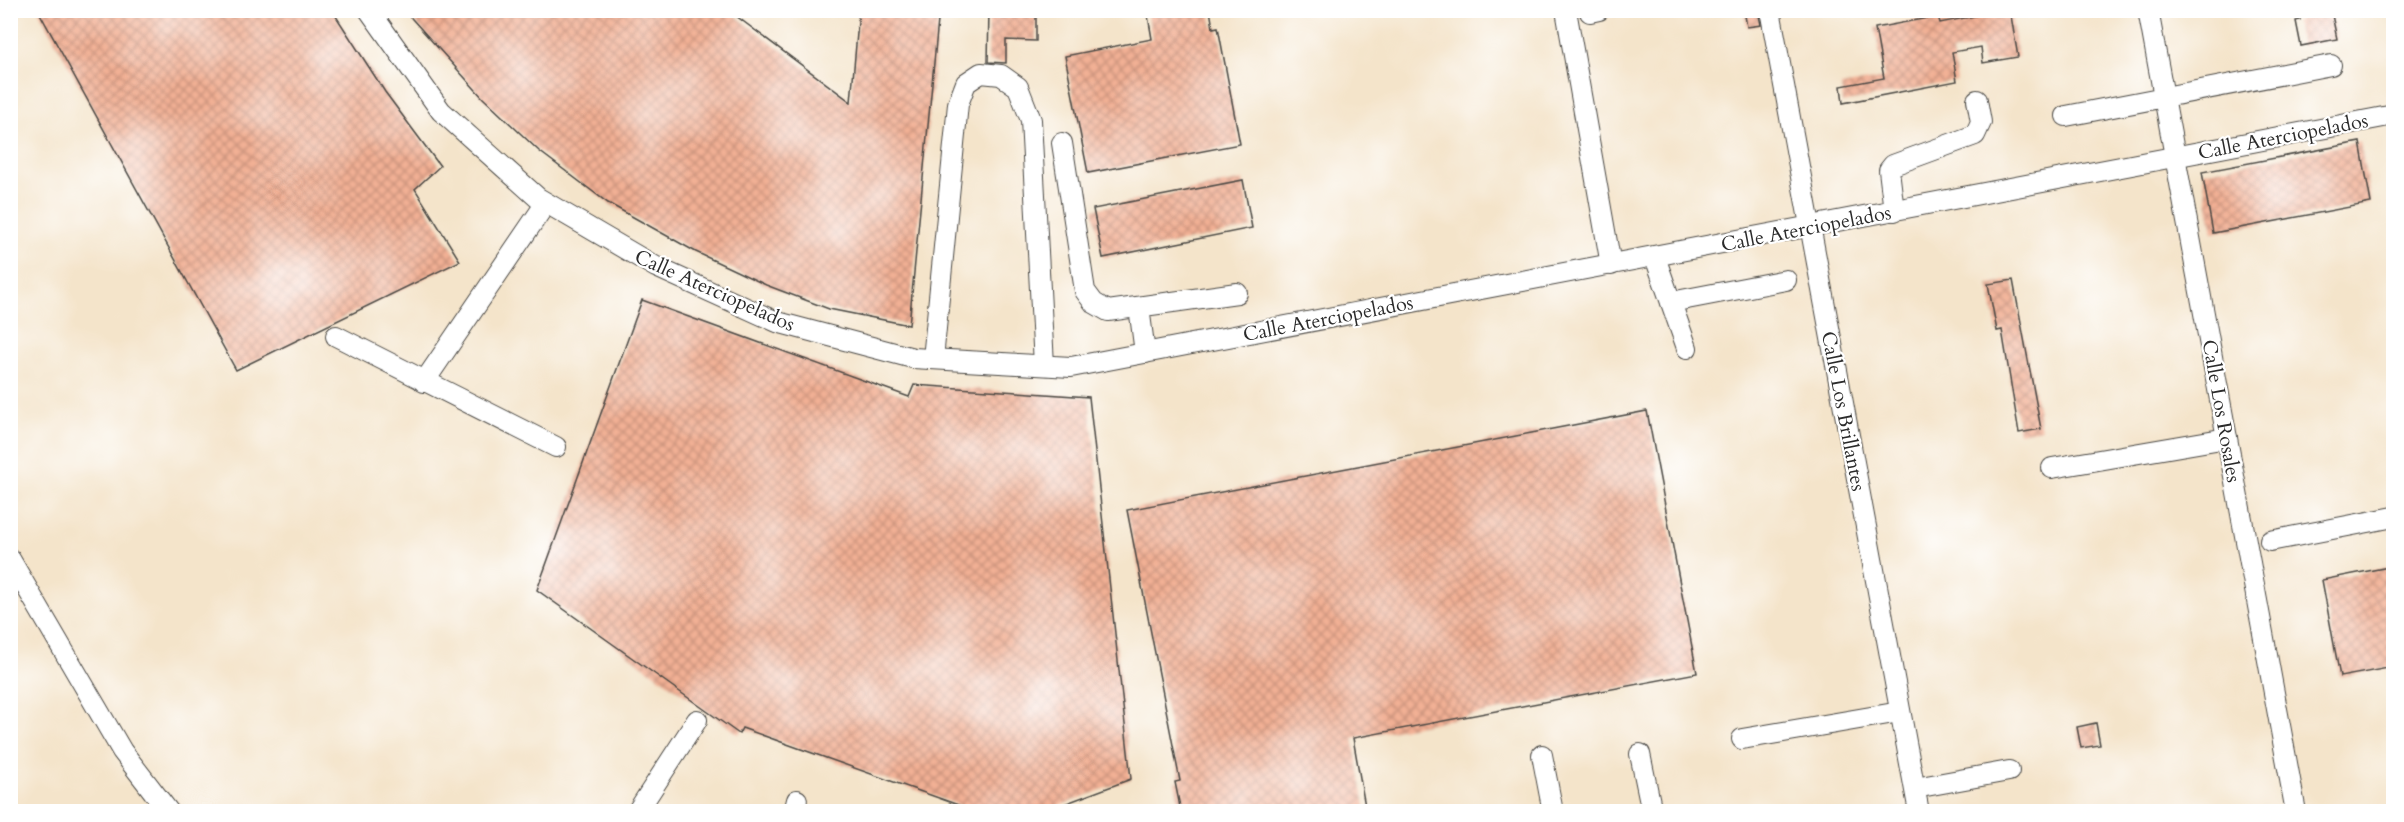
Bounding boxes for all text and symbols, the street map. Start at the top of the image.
street label: Calle Aterciopelados [2196,107,2370,166]
street label: Calle Aterciopelados [1719,199,1893,258]
street label: Calle Aterciopelados [630,243,799,338]
street label: Calle Aterciopelados [1241,289,1415,348]
street label: Calle Los Brillantes [1815,329,1872,493]
street label: Calle Los Rosales [2196,338,2247,485]

